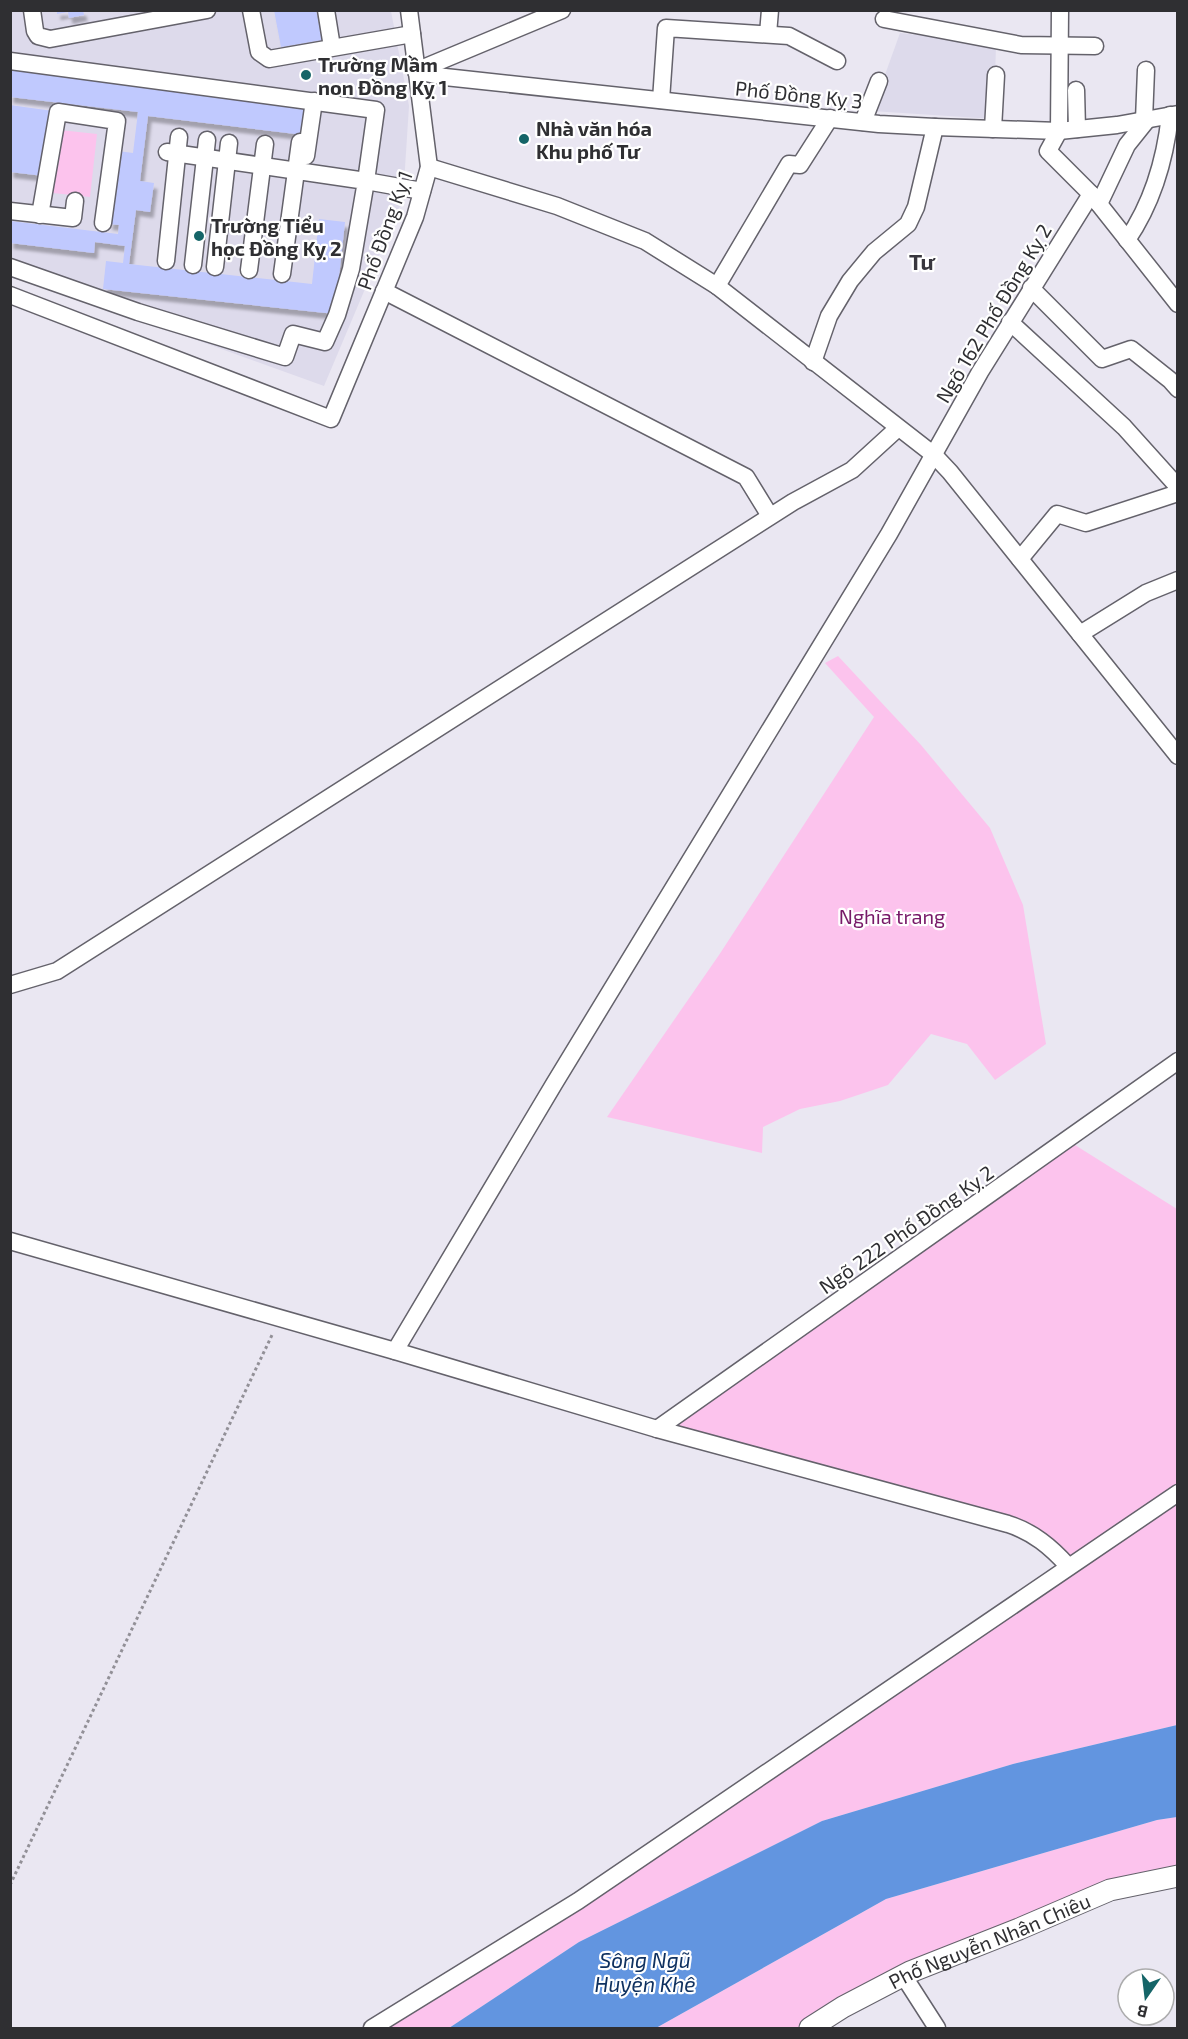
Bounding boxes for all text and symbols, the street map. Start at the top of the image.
place label: Trường Mầm non Đồng Kỵ 1 [318,52,447,100]
marker: Trường Mầm non Đồng Kỵ 1 [299,68,313,82]
street label: Phố Đồng Kỵ 3 [734,75,864,113]
place label: Nhà văn hóa Khu phố Tư [536,116,652,163]
marker: Nhà văn hóa Khu phố Tư [517,132,531,146]
street label: Phố Đồng Kỵ 1 [351,167,417,293]
place label: Trường Tiểu học Đồng Kỵ 2 [211,213,342,261]
street label: Ngõ 162 Phố Đồng Kỵ 2 [930,219,1056,407]
marker: Trường Tiểu học Đồng Kỵ 2 [192,229,206,243]
district label: Tư [909,248,937,274]
park label: Nghĩa trang [839,904,945,928]
street label: Ngõ 222 Phố Đồng Kỵ 2 [814,1160,998,1298]
street label: Phố Nguyễn Nhân Chiêu [884,1888,1094,1993]
water label: Sông Ngũ Huyện Khê [594,1947,696,1997]
north arrow [1116,1967,1176,2027]
text: B [1135,2002,1150,2022]

